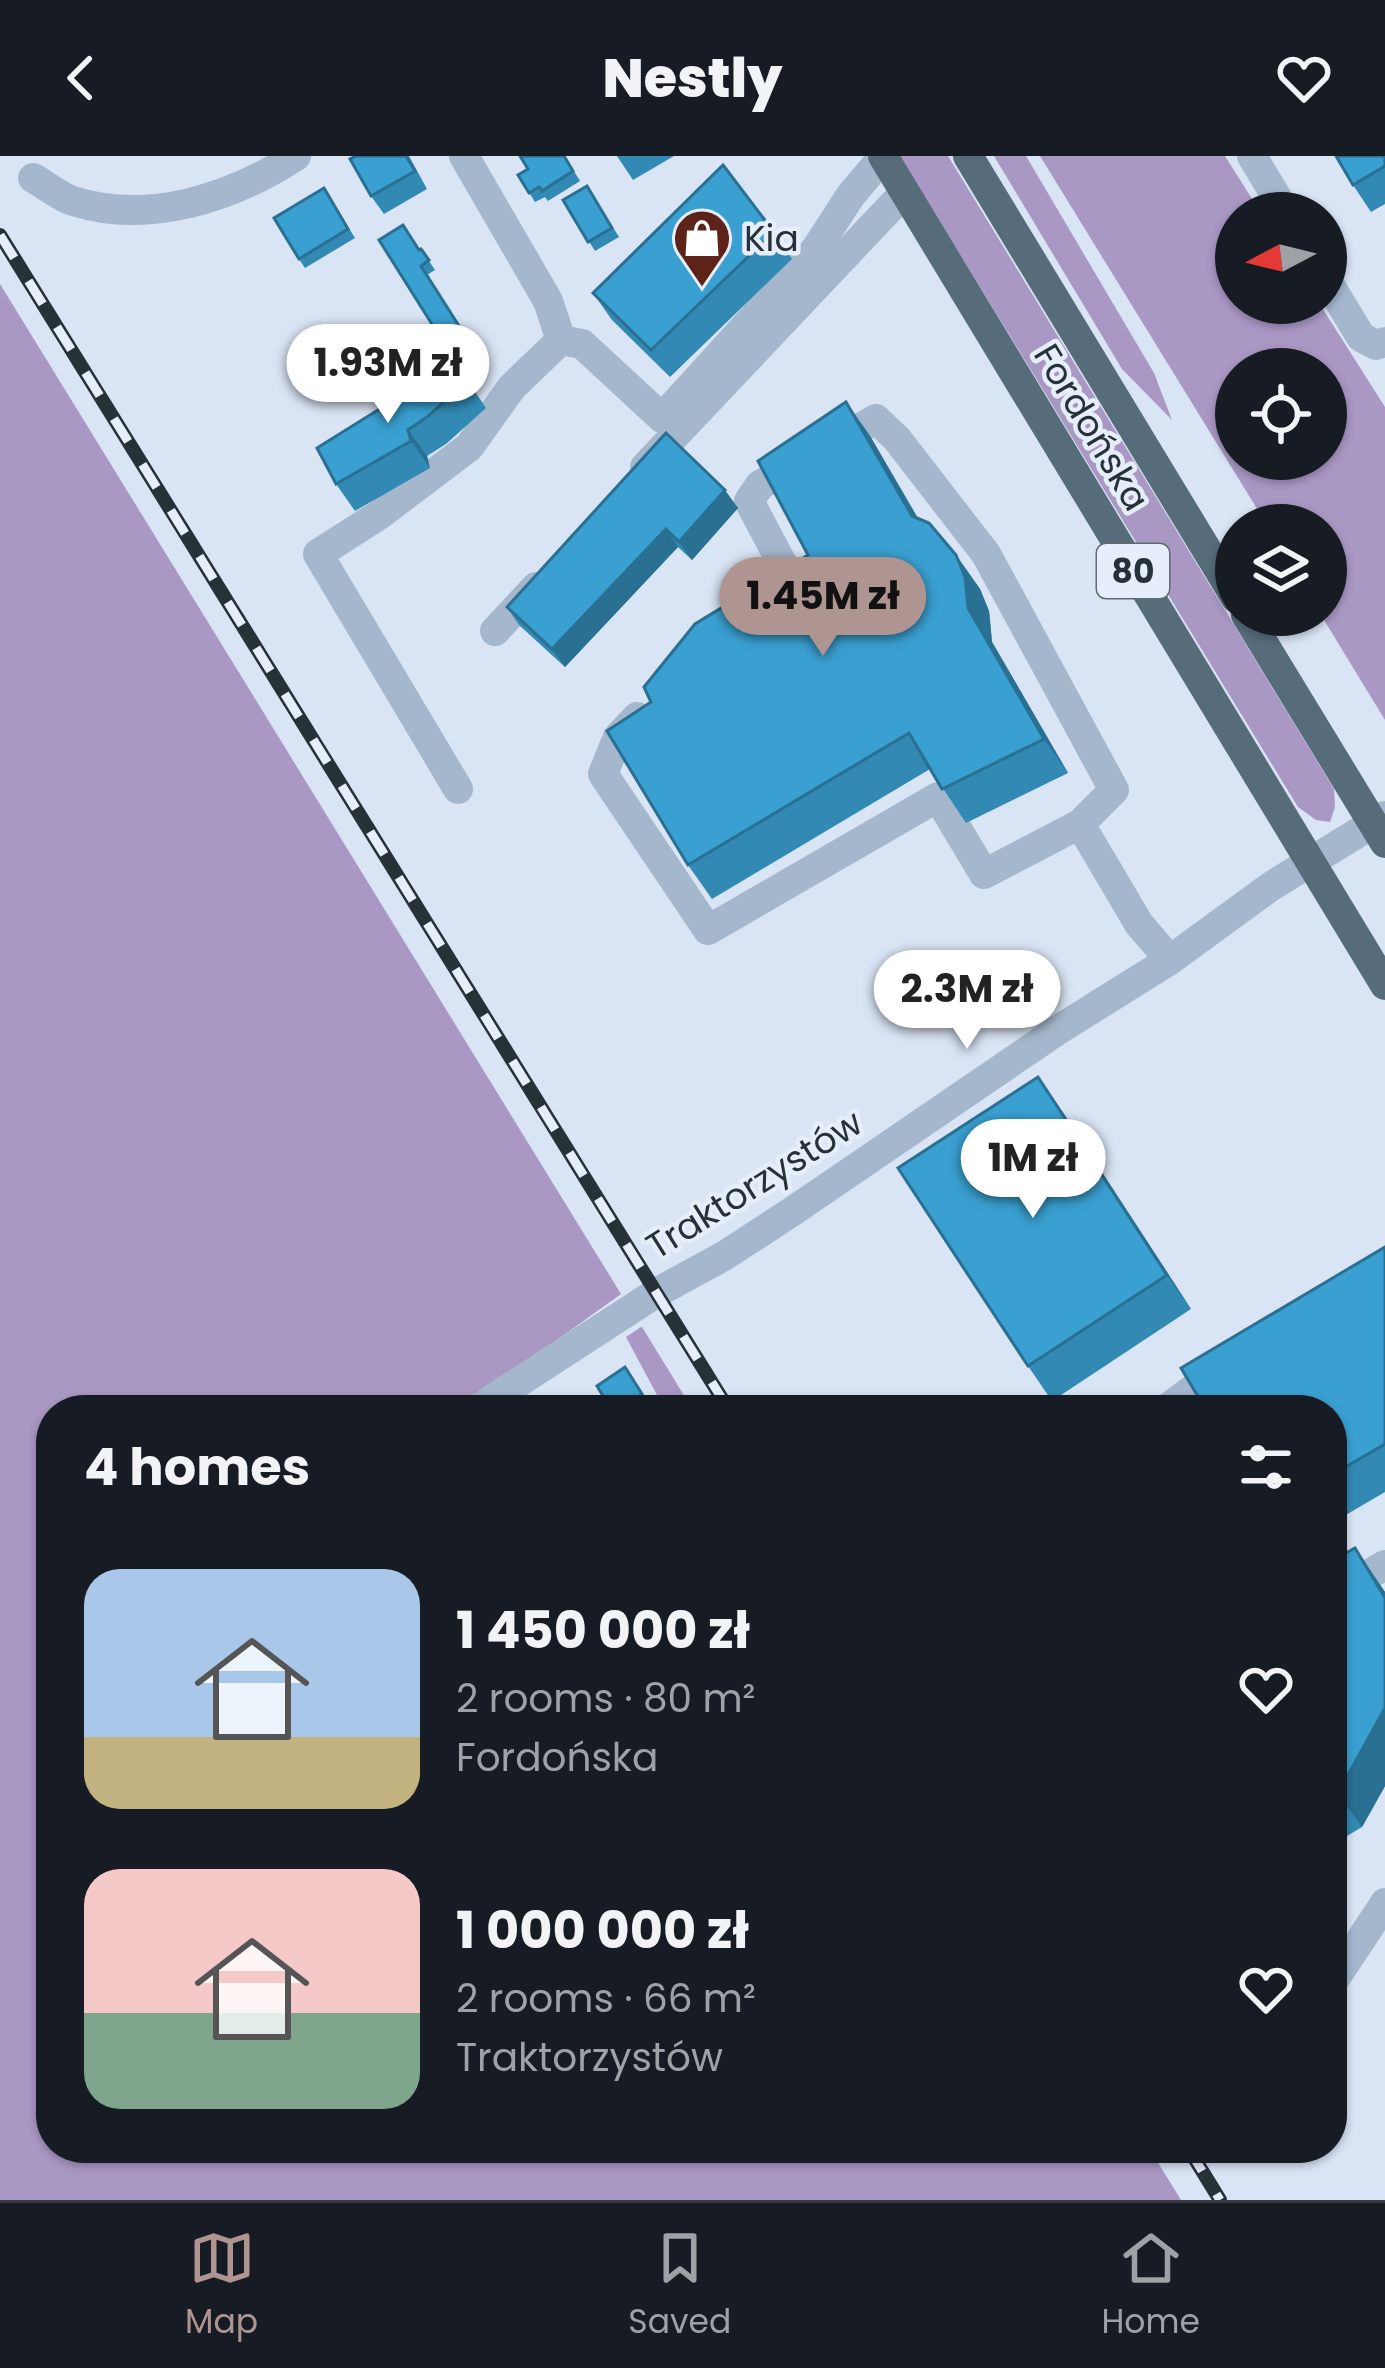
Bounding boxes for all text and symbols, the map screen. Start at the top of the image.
text: Nestly [603,40,782,116]
icon: back [48,45,114,111]
icon: heart [1271,45,1337,111]
north arrow [1215,192,1347,324]
map controls [1215,192,1347,636]
shop icon: Kia [671,207,733,289]
place label: Kia [744,213,799,264]
pin: 1.93M zł [264,324,512,426]
street label: Fordońska [1022,334,1162,520]
text: 1.93M zł [313,335,463,390]
button: locate [1215,348,1347,480]
button: layers [1215,504,1347,636]
road number: 80 [1097,544,1169,598]
pin: 1.45M zł [699,557,947,659]
text: 1.45M zł [746,568,900,623]
pin: 2.3M zł [856,950,1078,1052]
text: 2.3M zł [901,961,1033,1016]
street label: Traktorzystów [636,1097,873,1271]
pin: 1M zł [949,1119,1117,1221]
text: 1M zł [988,1130,1078,1185]
text: 4 homes [84,1431,310,1503]
icon: filters [1233,1434,1299,1500]
text: 1 450 000 zł [456,1594,750,1666]
icon: home [180,1617,324,1761]
icon: heart [1233,1656,1299,1722]
text: 2 rooms · 80 m² [456,1671,755,1726]
text: Fordońska [456,1730,658,1785]
text: 1 000 000 zł [456,1894,749,1966]
icon: home [180,1917,324,2061]
icon: heart [1233,1956,1299,2022]
text: 2 rooms · 66 m² [456,1971,756,2026]
text: Traktorzystów [456,2030,723,2085]
tab: Map [185,2225,258,2347]
tab: Saved [628,2225,731,2347]
tab: Home [1101,2225,1200,2347]

